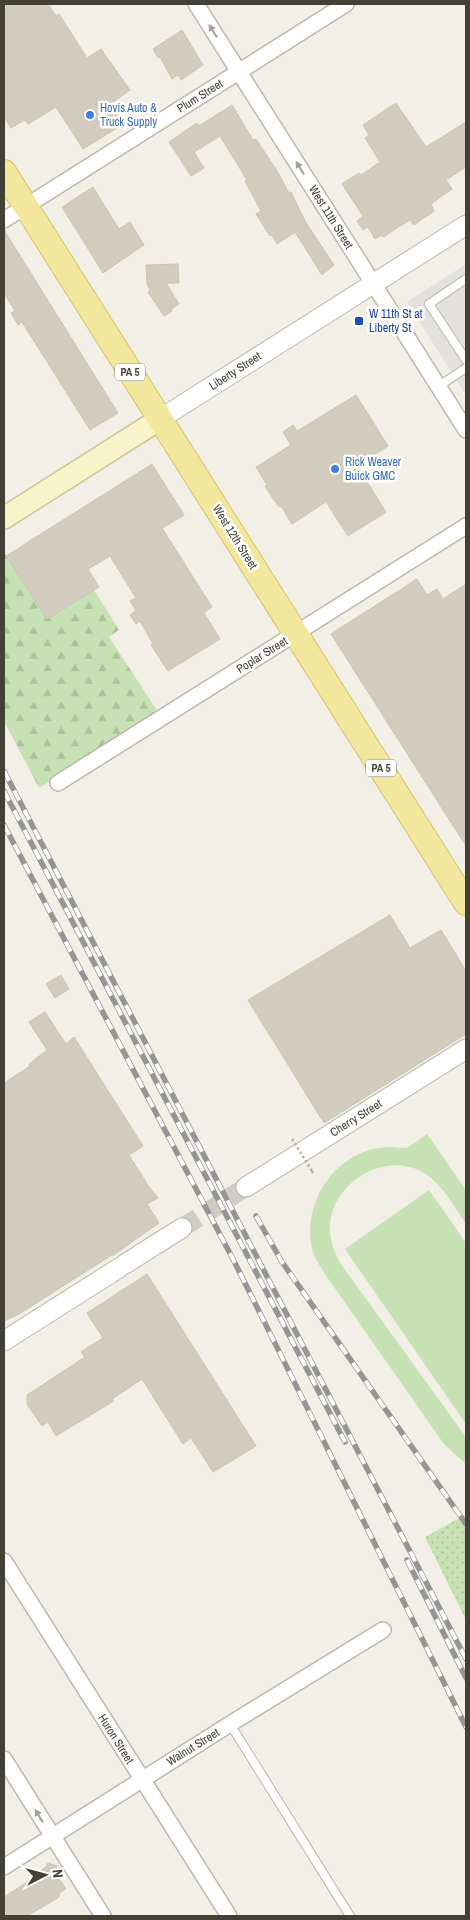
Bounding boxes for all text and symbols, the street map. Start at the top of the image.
one-way arrow [208,24,217,37]
street label: Plum Street [174,75,226,116]
place label: Hovis Auto & Truck Supply [100,100,157,130]
marker: Hovis Auto & Truck Supply [84,109,96,121]
one-way arrow [295,161,305,175]
street label: West 11th Street [305,182,357,252]
place label: W 11th St at Liberty St [369,306,423,336]
marker: W 11th St at Liberty St [353,315,365,327]
street label: Liberty Street [206,348,264,394]
road number: PA 5 [115,364,145,381]
place label: Rick Weaver Buick GMC [345,454,402,484]
marker: Rick Weaver Buick GMC [329,463,341,475]
street label: West 12th Street [209,502,261,572]
street label: Poplar Street [233,633,291,677]
road number: PA 5 [366,760,396,776]
street label: Cherry Street [327,1096,385,1140]
street label: Huron Street [94,1711,138,1767]
street label: Walnut Street [164,1724,223,1769]
one-way arrow [35,1809,44,1822]
north arrow [20,1850,70,1900]
text: N [49,1869,67,1879]

